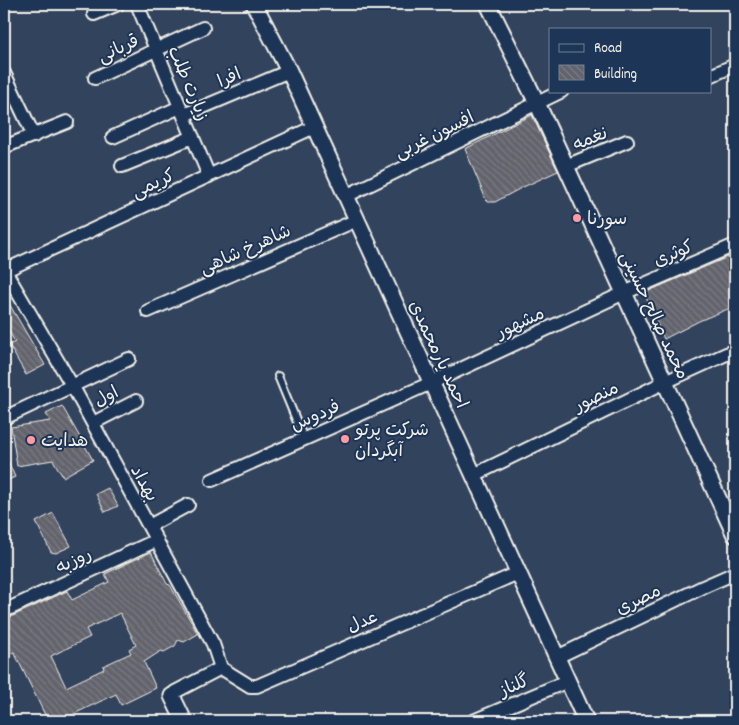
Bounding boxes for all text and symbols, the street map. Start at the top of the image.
legend [549,28,712,92]
street label: قربانی [94,30,144,71]
text: Road [594,38,622,60]
street label: زیارت طلب [160,43,214,125]
street label: افرا [214,63,246,95]
text: Building [594,64,637,86]
street label: افسون غربی [391,106,479,166]
street label: نغمه [570,122,612,159]
street label: کریمی [128,164,180,206]
place label: سورنا [587,208,627,233]
marker: سورنا [571,212,583,224]
street label: شاهرخ شاهی [196,220,296,283]
street label: کوثری [650,236,698,275]
street label: محمد صالح حسینی [612,248,693,384]
street label: احمد یارمحمدی [401,297,473,413]
street label: مشهور [491,302,549,347]
street label: منصور [569,377,624,421]
street label: اول [90,381,124,415]
street label: فردوس [287,395,345,439]
place label: شرکت پرتو آبگردان [354,419,429,465]
place label: هدایت [41,430,88,455]
marker: شرکت پرتو آبگردان [339,433,351,445]
marker: هدایت [25,434,37,446]
street label: بهداد [123,462,163,507]
street label: روزبه [52,543,96,582]
street label: مصری [612,580,666,623]
street label: عدل [344,606,382,641]
street label: گلناز [494,670,534,706]

